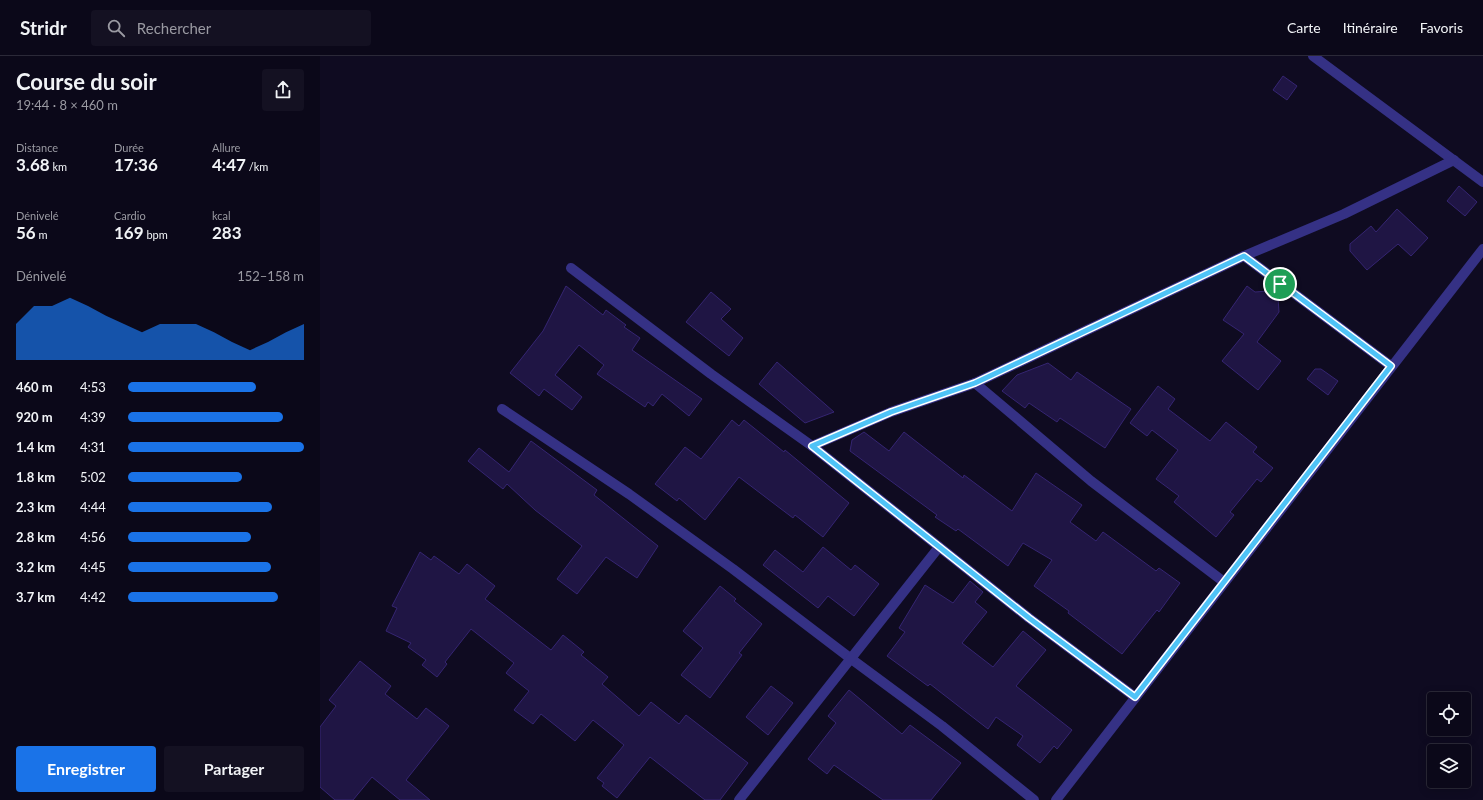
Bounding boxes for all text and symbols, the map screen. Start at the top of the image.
search box [91,10,371,46]
text: Stridr [20,16,67,39]
icon: search [105,17,127,39]
text: Rechercher [137,19,211,37]
text: Carte [1287,19,1321,36]
text: Itinéraire [1343,19,1398,36]
text: Favoris [1420,19,1463,36]
text: Course du soir [16,68,157,95]
button: share [262,69,304,111]
text: 19:44 · 8 × 460 m [16,97,118,113]
text: Distance [16,141,58,154]
text: Durée [114,141,144,154]
text: Allure [212,141,240,154]
text: 3.68 [16,154,50,175]
text: 17:36 [114,154,158,175]
text: 4:47 [212,154,246,175]
text: km [50,160,67,173]
text: /km [246,160,268,173]
text: Dénivelé [16,209,59,222]
text: Cardio [114,209,146,222]
text: kcal [212,209,231,222]
text: 56 [16,222,36,243]
text: 169 [114,222,144,243]
text: 283 [212,222,242,243]
text: m [36,228,48,241]
text: bpm [144,228,168,241]
pin [1263,267,1297,301]
text: Dénivelé [16,268,66,284]
text: 152–158 m [237,268,304,284]
icon: arrive [1269,273,1291,295]
text: 460 m [16,379,53,395]
text: 4:53 [80,379,106,395]
text: 920 m [16,409,53,425]
text: 4:39 [80,409,106,425]
text: 1.4 km [16,439,55,455]
text: 4:31 [80,439,106,455]
text: 1.8 km [16,469,55,485]
text: 5:02 [80,469,106,485]
text: 2.3 km [16,499,55,515]
text: 4:44 [80,499,106,515]
text: 2.8 km [16,529,55,545]
text: 4:56 [80,529,106,545]
text: 3.2 km [16,559,55,575]
text: 4:45 [80,559,106,575]
text: 3.7 km [16,589,55,605]
text: 4:42 [80,589,106,605]
map controls [1427,692,1471,788]
button: locate [1427,692,1471,736]
button: layers [1427,744,1471,788]
button: Enregistrer [16,746,156,792]
button: Partager [164,746,304,792]

